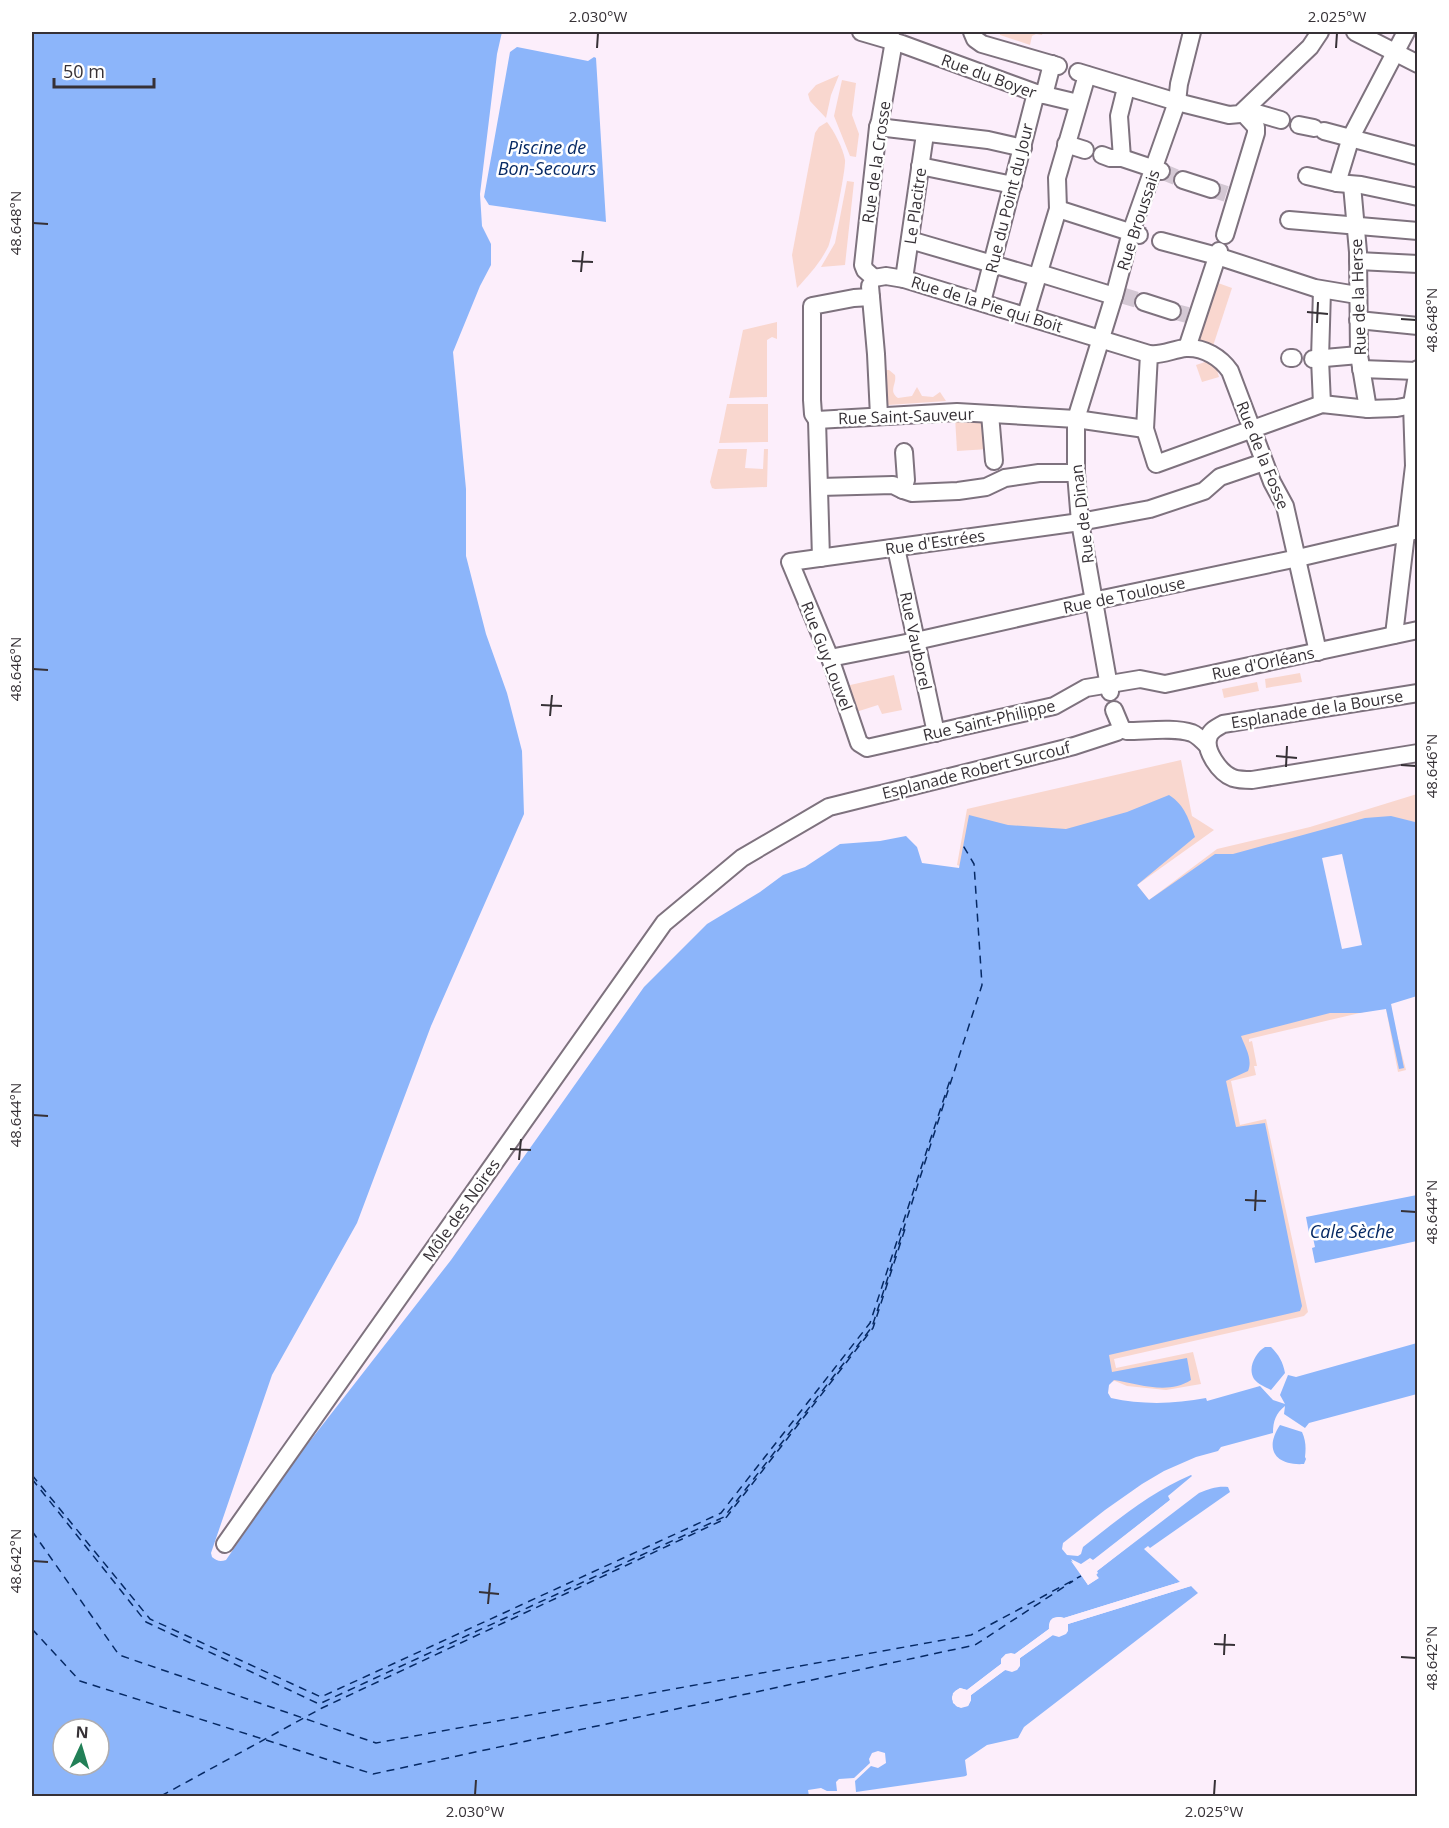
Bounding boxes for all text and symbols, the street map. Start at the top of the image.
text: 2.030°W [569,6,627,26]
text: 2.025°W [1308,6,1366,26]
street label: Rue du Boyer [938,49,1040,104]
scale bar [54,51,154,89]
text: 50 m [63,59,105,83]
street label: Rue de la Crosse [857,99,895,225]
street label: Rue du Point du Jour [980,120,1038,275]
water label: Piscine de Bon-Secours [498,135,596,180]
street label: Le Placitre [899,166,931,246]
street label: Rue Broussais [1111,167,1165,273]
text: 48.648°N [5,191,25,255]
street label: Rue de la Herse [1345,238,1371,356]
street label: Rue de la Pie qui Boit [909,271,1066,338]
text: 48.648°N [1421,288,1441,352]
street label: Rue de la Fosse [1231,398,1295,512]
street label: Rue Saint-Sauveur [838,403,975,429]
street label: Rue de Dinan [1065,463,1099,565]
street label: Rue d'Estrées [884,524,986,560]
street label: Rue de Toulouse [1061,571,1187,619]
street label: Rue Vauborel [895,590,937,692]
street label: Rue Guy Louvel [796,598,858,714]
text: 48.646°N [5,637,25,701]
street label: Rue d'Orléans [1210,641,1316,685]
street label: Esplanade de la Bourse [1229,685,1405,733]
street label: Rue Saint-Philippe [921,694,1057,746]
text: 48.646°N [1421,734,1441,798]
street label: Esplanade Robert Surcouf [880,736,1074,804]
text: 48.644°N [5,1083,25,1147]
street label: Môle des Noires [417,1154,505,1266]
text: 48.644°N [1421,1180,1441,1244]
water label: Cale Sèche [1310,1219,1394,1243]
text: 48.642°N [5,1529,25,1593]
text: 48.642°N [1421,1626,1441,1690]
north arrow [51,1717,111,1777]
text: N [75,1721,89,1743]
text: 2.030°W [446,1801,504,1821]
text: 2.025°W [1185,1801,1243,1821]

